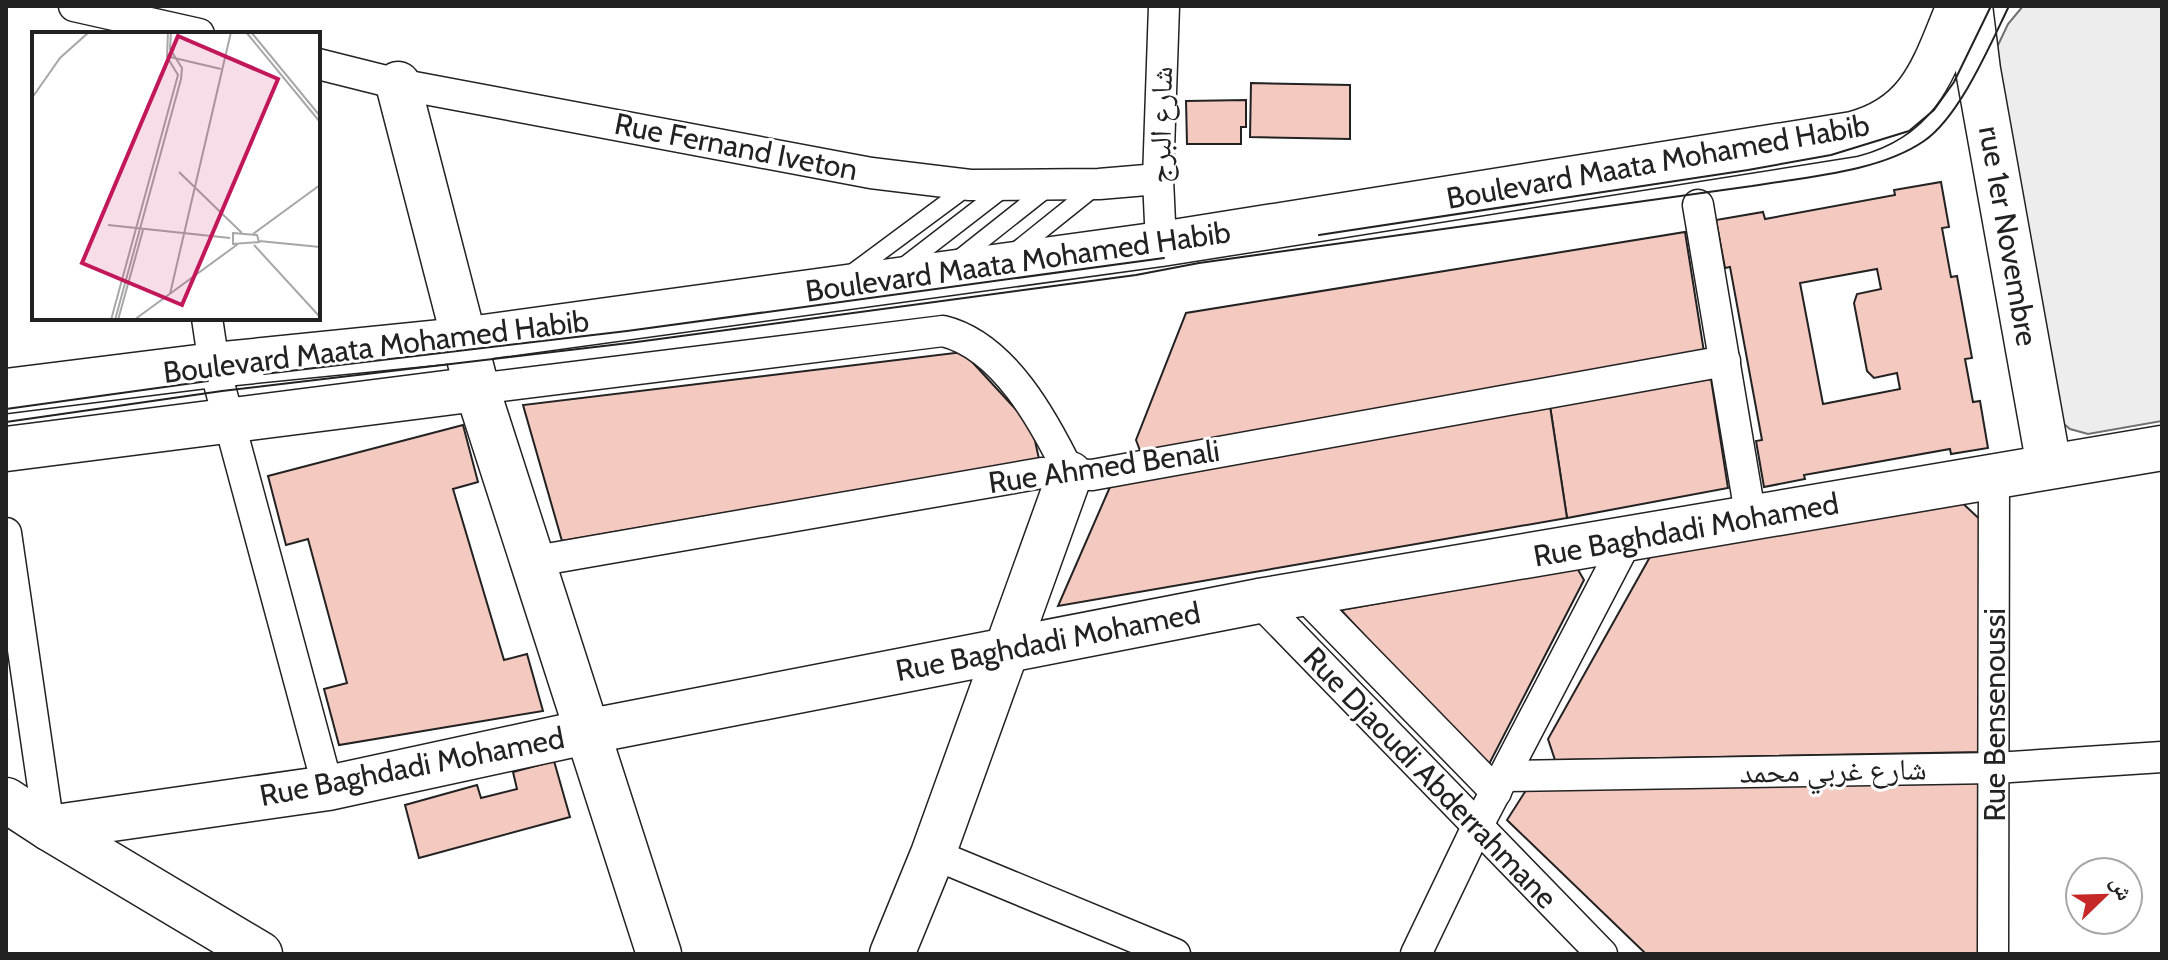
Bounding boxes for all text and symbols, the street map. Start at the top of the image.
inset map [32,32,320,320]
street label: شارع البرج [1141,66,1181,184]
street label: Rue Fernand Iveton [612,105,861,188]
street label: Boulevard Maata Mohamed Habib [1444,106,1872,217]
street label: rue 1er Novembre [1971,123,2046,349]
street label: Boulevard Maata Mohamed Habib [803,213,1233,310]
street label: Boulevard Maata Mohamed Habib [161,302,591,391]
street label: Rue Ahmed Benali [986,432,1222,501]
street label: Rue Baghdadi Mohamed [1530,484,1841,575]
street label: Rue Baghdadi Mohamed [893,594,1203,689]
street label: Rue Bensenoussi [1976,608,2013,822]
street label: Rue Djaoudi Abderrahmane [1296,639,1565,916]
street label: Rue Baghdadi Mohamed [257,719,567,814]
street label: شارع غربي محمد [1739,750,1927,796]
north arrow [2064,856,2144,936]
text: ش [2105,872,2139,904]

